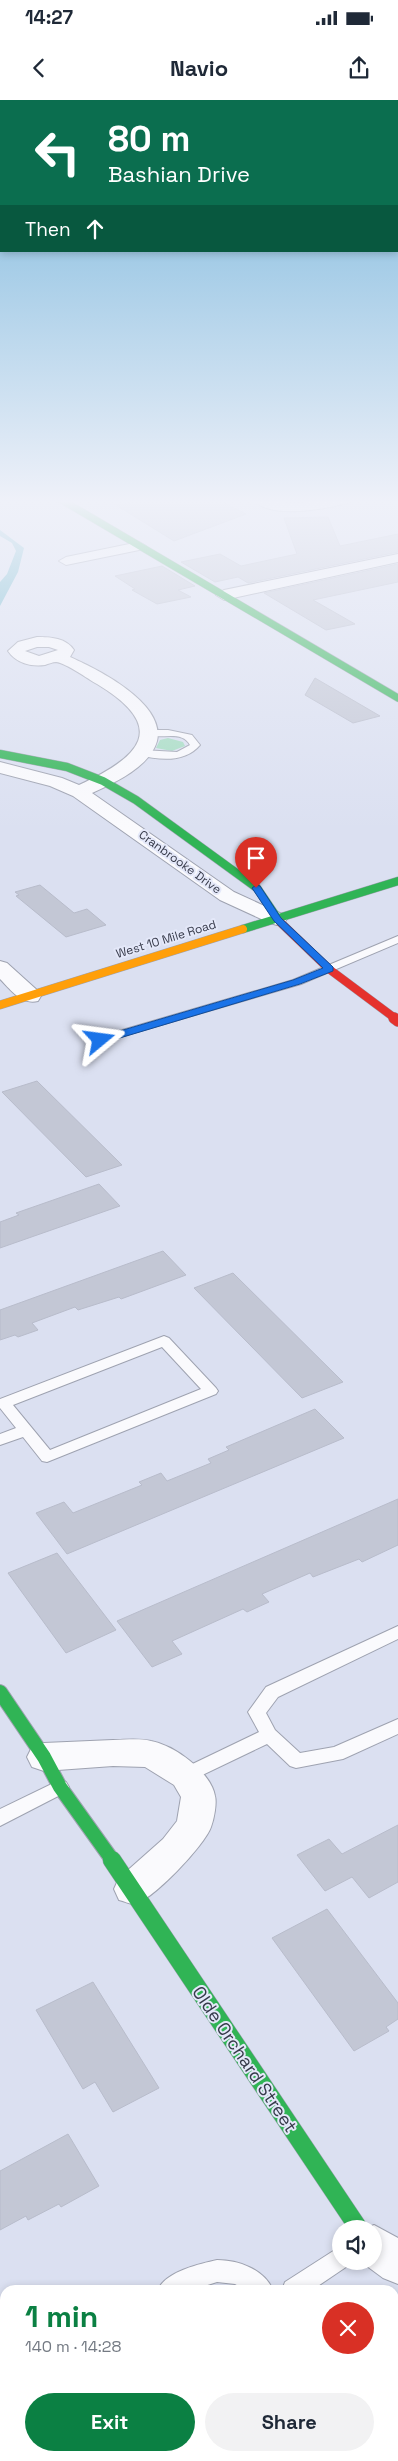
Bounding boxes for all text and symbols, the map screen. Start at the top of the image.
text: 14:27 [25,5,73,30]
icon: back [25,54,53,82]
text: Navio [170,54,228,82]
icon: share [345,54,373,82]
text: 80 m [108,117,190,161]
icon: left [25,120,90,185]
text: Bashian Drive [108,160,250,188]
icon: ahead [81,215,109,243]
text: Then [25,217,71,242]
street label: Cranbrooke Drive [136,827,224,897]
pin [235,837,277,888]
icon: arrive [242,844,270,872]
street label: West 10 Mile Road [114,916,218,962]
position arrow [73,1013,125,1065]
street label: Olde Orchard Street [187,1981,303,2137]
map controls [332,2220,382,2270]
button: sound [332,2220,382,2270]
text: 1 min [25,2297,98,2336]
button: close [322,2302,374,2354]
text: 140 m · 14:28 [25,2336,121,2357]
button: Exit [25,2393,195,2451]
button: Share [205,2393,374,2451]

